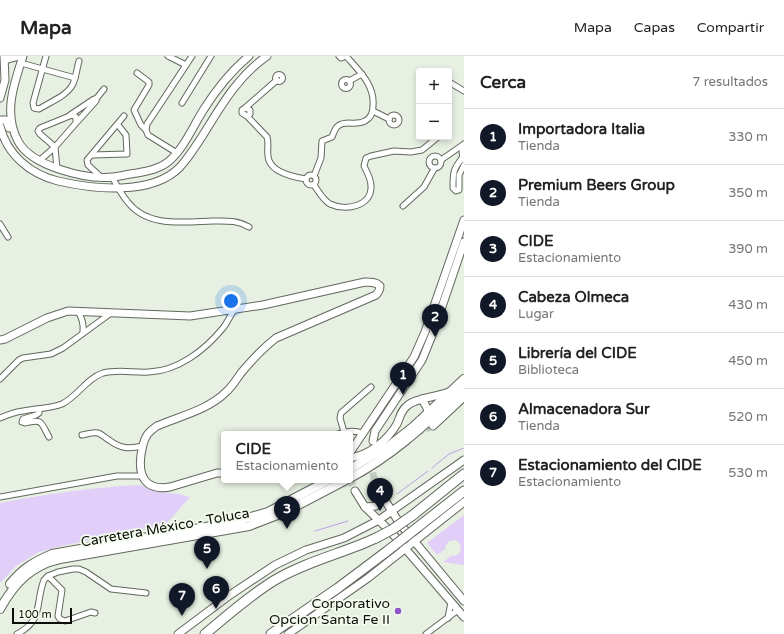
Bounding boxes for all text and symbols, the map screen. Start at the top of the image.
text: Mapa [20,17,72,39]
text: Mapa [574,19,612,36]
text: Capas [634,19,675,36]
text: Compartir [697,19,764,36]
map controls [416,68,452,140]
button: + [416,68,452,104]
text: Cerca [480,72,526,93]
text: 7 resultados [692,74,768,90]
button: − [416,104,452,140]
text: Importadora Italia [518,120,645,138]
text: 1 [489,129,497,145]
text: 330 m [728,129,768,145]
text: Tienda [518,138,560,154]
text: Premium Beers Group [518,176,675,194]
text: 2 [489,185,497,201]
text: 350 m [728,185,768,201]
text: Tienda [518,194,560,210]
text: CIDE [518,232,554,250]
text: 3 [489,241,497,257]
text: 390 m [728,241,768,257]
text: Estacionamiento [518,250,621,266]
text: Cabeza Olmeca [518,288,629,306]
your location [221,291,241,311]
text: 4 [489,297,497,313]
text: 430 m [728,297,768,313]
pin: 2 [422,304,448,337]
text: Lugar [518,306,554,322]
text: Librería del CIDE [518,344,637,362]
text: 5 [489,353,497,369]
text: 450 m [728,353,768,369]
pin: 1 [390,362,416,395]
text: Biblioteca [518,362,579,378]
text: Almacenadora Sur [518,400,650,418]
text: 6 [489,409,497,425]
text: 520 m [728,409,768,425]
text: Tienda [518,418,560,434]
popup [221,431,353,483]
text: CIDE [235,440,271,458]
text: Estacionamiento del CIDE [518,456,702,474]
text: Estacionamiento [235,458,339,474]
text: 7 [489,465,497,481]
text: 530 m [728,465,768,481]
text: Estacionamiento [518,474,621,490]
pin: 4 [367,478,393,511]
pin: 3 [274,496,300,529]
street label: Carretera México - Toluca [80,504,251,551]
pin: 5 [194,536,220,569]
pin: 6 [203,576,229,609]
pin: 7 [169,583,195,616]
place label: Corporativo Opcion Santa Fe II [269,595,390,628]
scale bar [12,606,72,625]
marker: Corporativo Opcion Santa Fe II [393,606,403,616]
text: 100 m [18,608,52,621]

